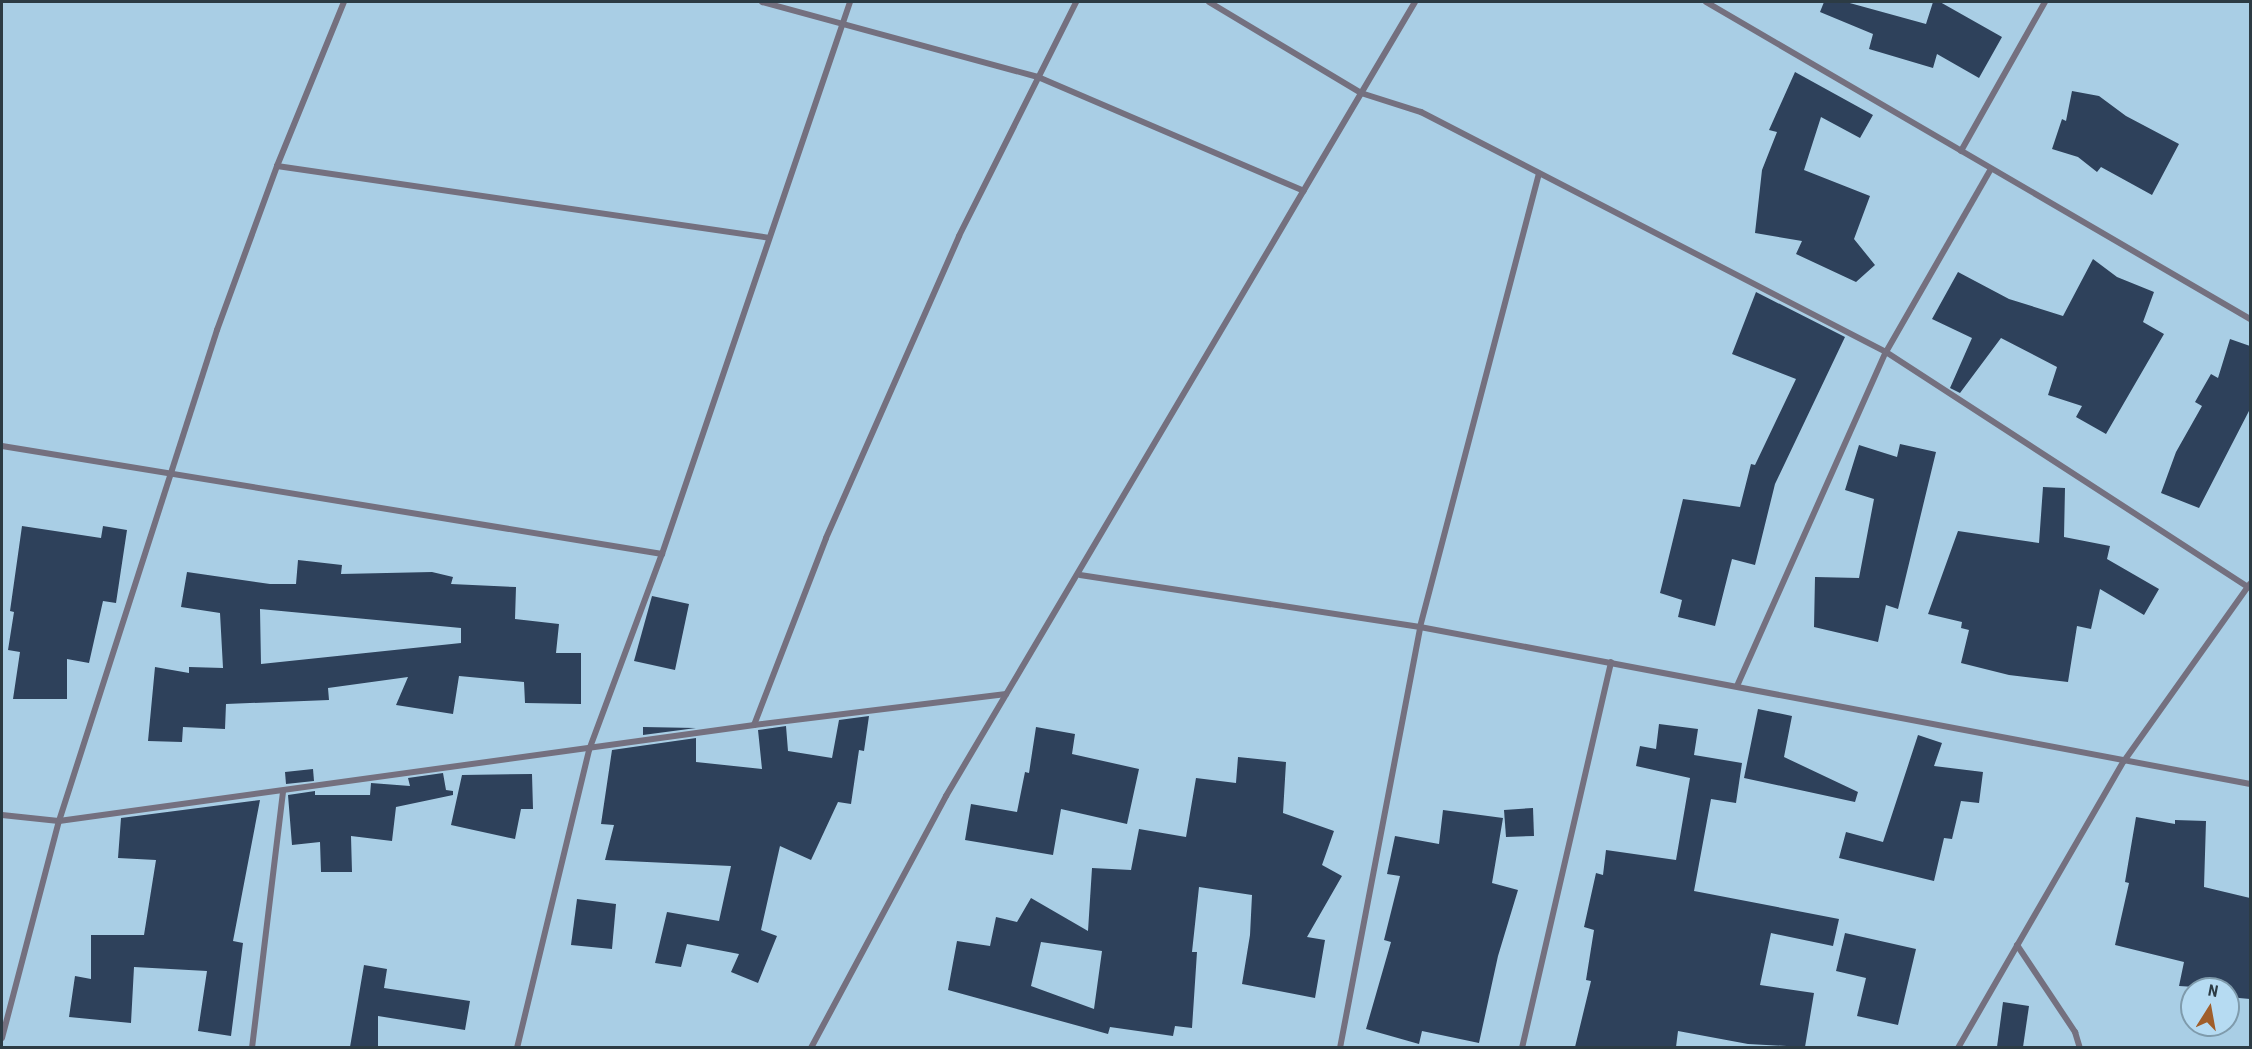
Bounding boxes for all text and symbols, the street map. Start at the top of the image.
north arrow [2180,977,2240,1037]
text: N [2207,981,2220,1001]

